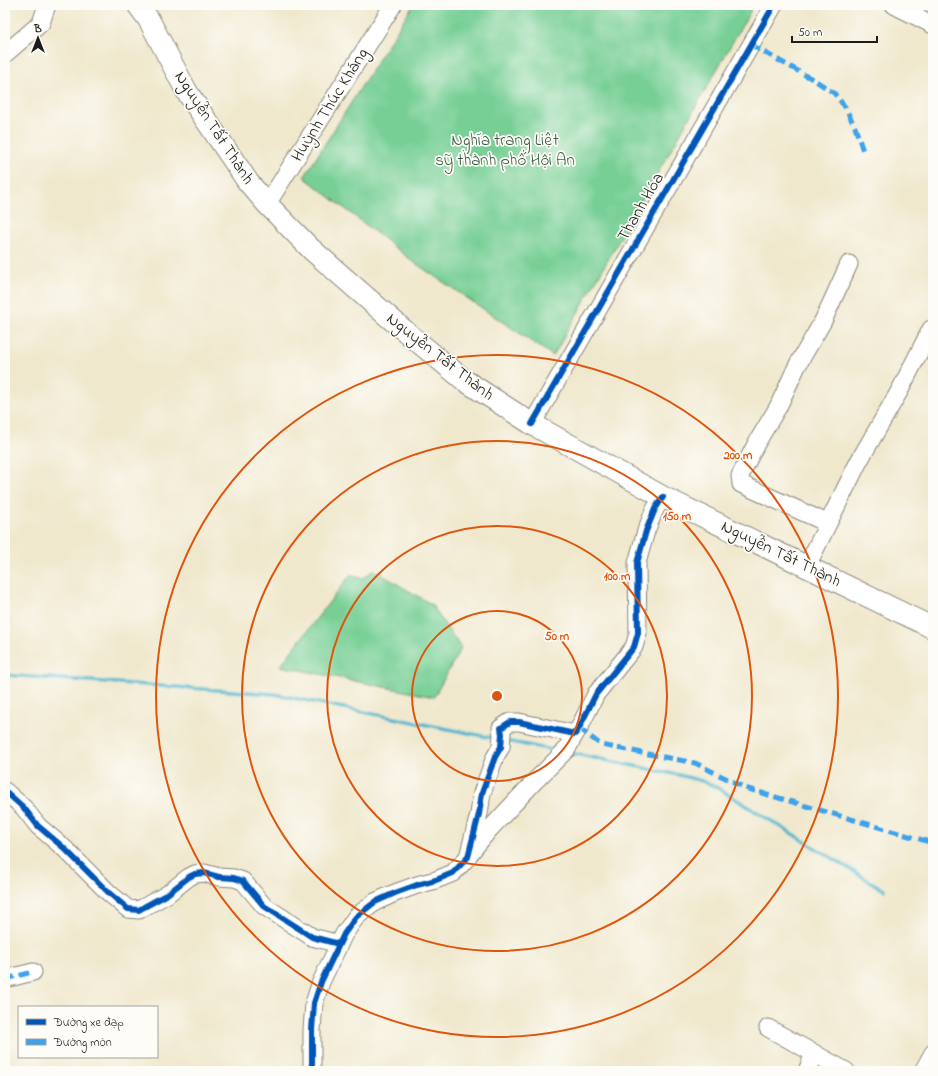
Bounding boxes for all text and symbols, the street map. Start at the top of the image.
north arrow [18,18,58,58]
scale bar [792,18,877,44]
text: B [33,21,42,37]
text: 50 m [798,24,822,42]
street label: Huỳnh Thúc Kháng [285,43,377,168]
street label: Nguyễn Tất Thành [166,66,260,191]
park label: Nghĩa trang Liệt sỹ thành phố Hội An [435,128,575,174]
street label: Thanh Hóa [611,168,671,246]
street label: Nguyễn Tất Thành [380,307,499,409]
text: 200 m [723,447,753,465]
text: 150 m [663,508,692,526]
street label: Nguyễn Tất Thành [716,514,845,596]
text: 100 m [604,568,631,586]
text: 50 m [545,628,570,646]
centre of rings [490,689,504,703]
legend [18,1006,158,1058]
text: Đường xe đạp [53,1014,124,1033]
text: Đường mòn [53,1034,112,1053]

